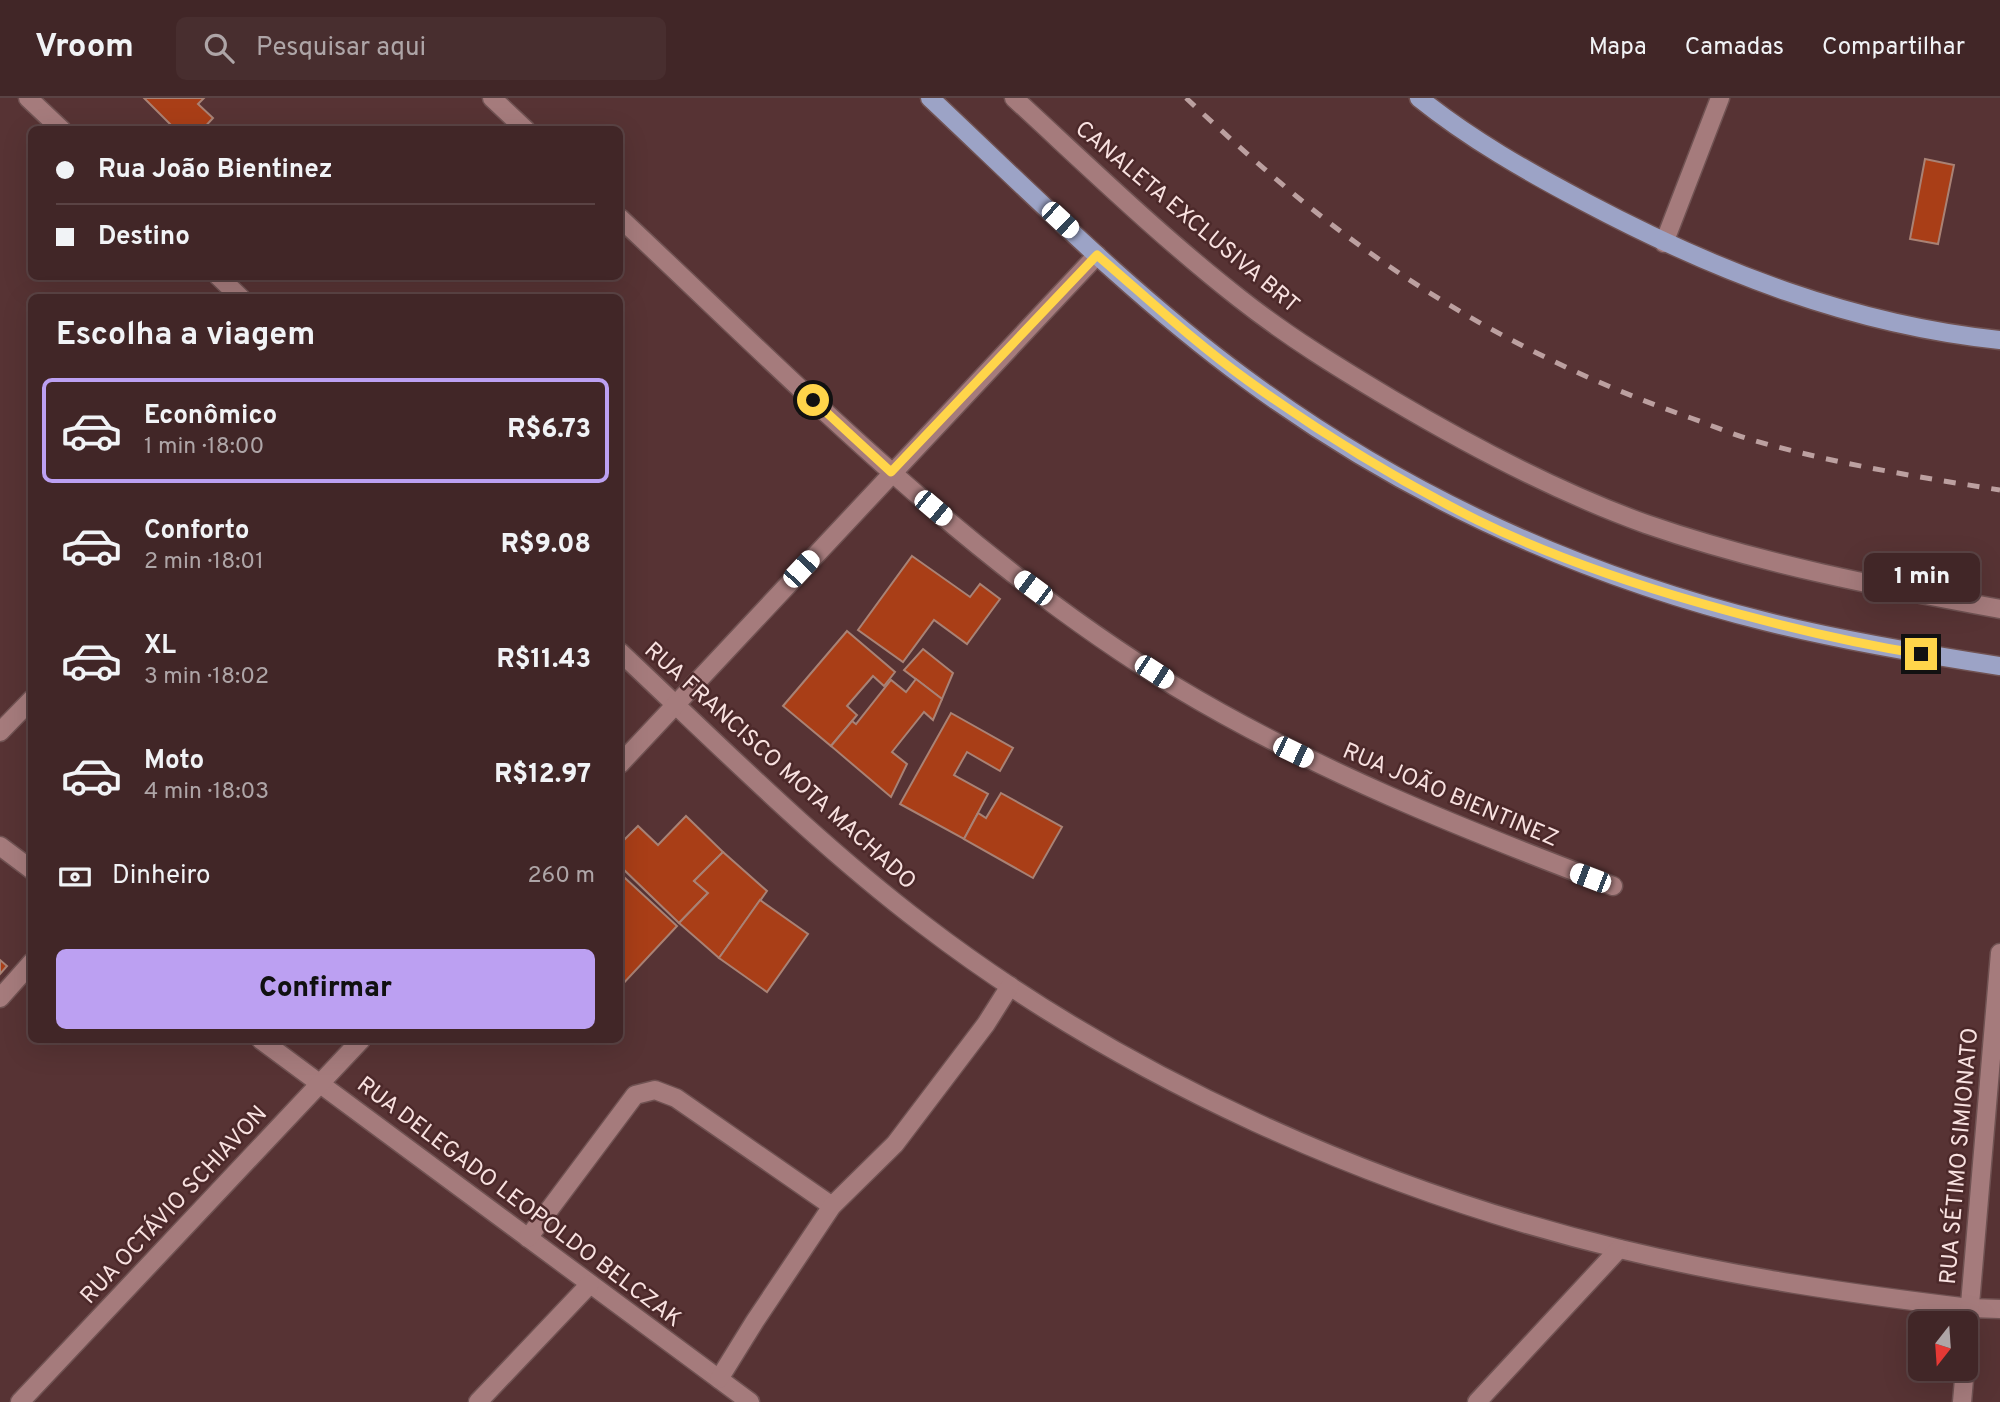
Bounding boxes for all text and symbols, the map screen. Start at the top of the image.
search box [176,17,666,80]
text: Vroom [35,27,134,69]
icon: search [200,29,238,67]
text: Pesquisar aqui [256,32,426,65]
text: Mapa [1589,33,1647,63]
text: Camadas [1685,33,1784,63]
text: Compartilhar [1822,33,1965,63]
street label: CANALETA EXCLUSIVA BRT [1068,115,1305,320]
text: Rua João Bientinez [98,154,333,187]
car [1038,198,1083,242]
text: Destino [98,221,190,254]
text: Escolha a viagem [56,316,315,356]
route start [797,384,829,416]
icon: car [60,399,123,462]
text: Econômico [144,400,277,433]
text: R$6.73 [507,414,591,447]
text: 1 min · 18:00 [144,433,264,462]
car [911,486,956,530]
icon: car [60,514,123,577]
text: Conforto [144,515,250,548]
text: R$9.08 [501,529,591,562]
car [779,546,824,592]
text: 2 min · 18:01 [144,548,264,577]
callout: 1 min [1863,552,1979,602]
text: 1 min [1894,563,1950,592]
car [1010,567,1057,609]
icon: car [60,629,123,692]
text: XL [144,630,176,663]
street label: RUA FRANCISCO MOTA MACHADO [637,637,921,897]
route end [1905,638,1937,670]
text: R$11.43 [497,644,591,677]
car [1131,652,1178,692]
text: 3 min · 18:02 [144,663,269,692]
car [1270,733,1317,771]
street label: RUA JOÃO BIENTINEZ [1338,737,1563,855]
icon: car [60,744,123,807]
text: Moto [144,745,204,778]
text: R$12.97 [494,759,591,792]
text: 4 min · 18:03 [144,778,269,807]
icon: cash [56,858,94,896]
text: Dinheiro [112,860,211,893]
car [1567,861,1614,895]
text: 260 m [528,862,595,891]
button: Confirmar [56,949,595,1029]
street label: RUA SÉTIMO SIMIONATO [1934,1027,1986,1286]
street label: RUA DELEGADO LEOPOLDO BELCZAK [350,1071,687,1335]
street label: RUA OCTÁVIO SCHIAVON [74,1100,274,1311]
north arrow [1908,1311,1978,1381]
map controls [1908,1311,1978,1381]

